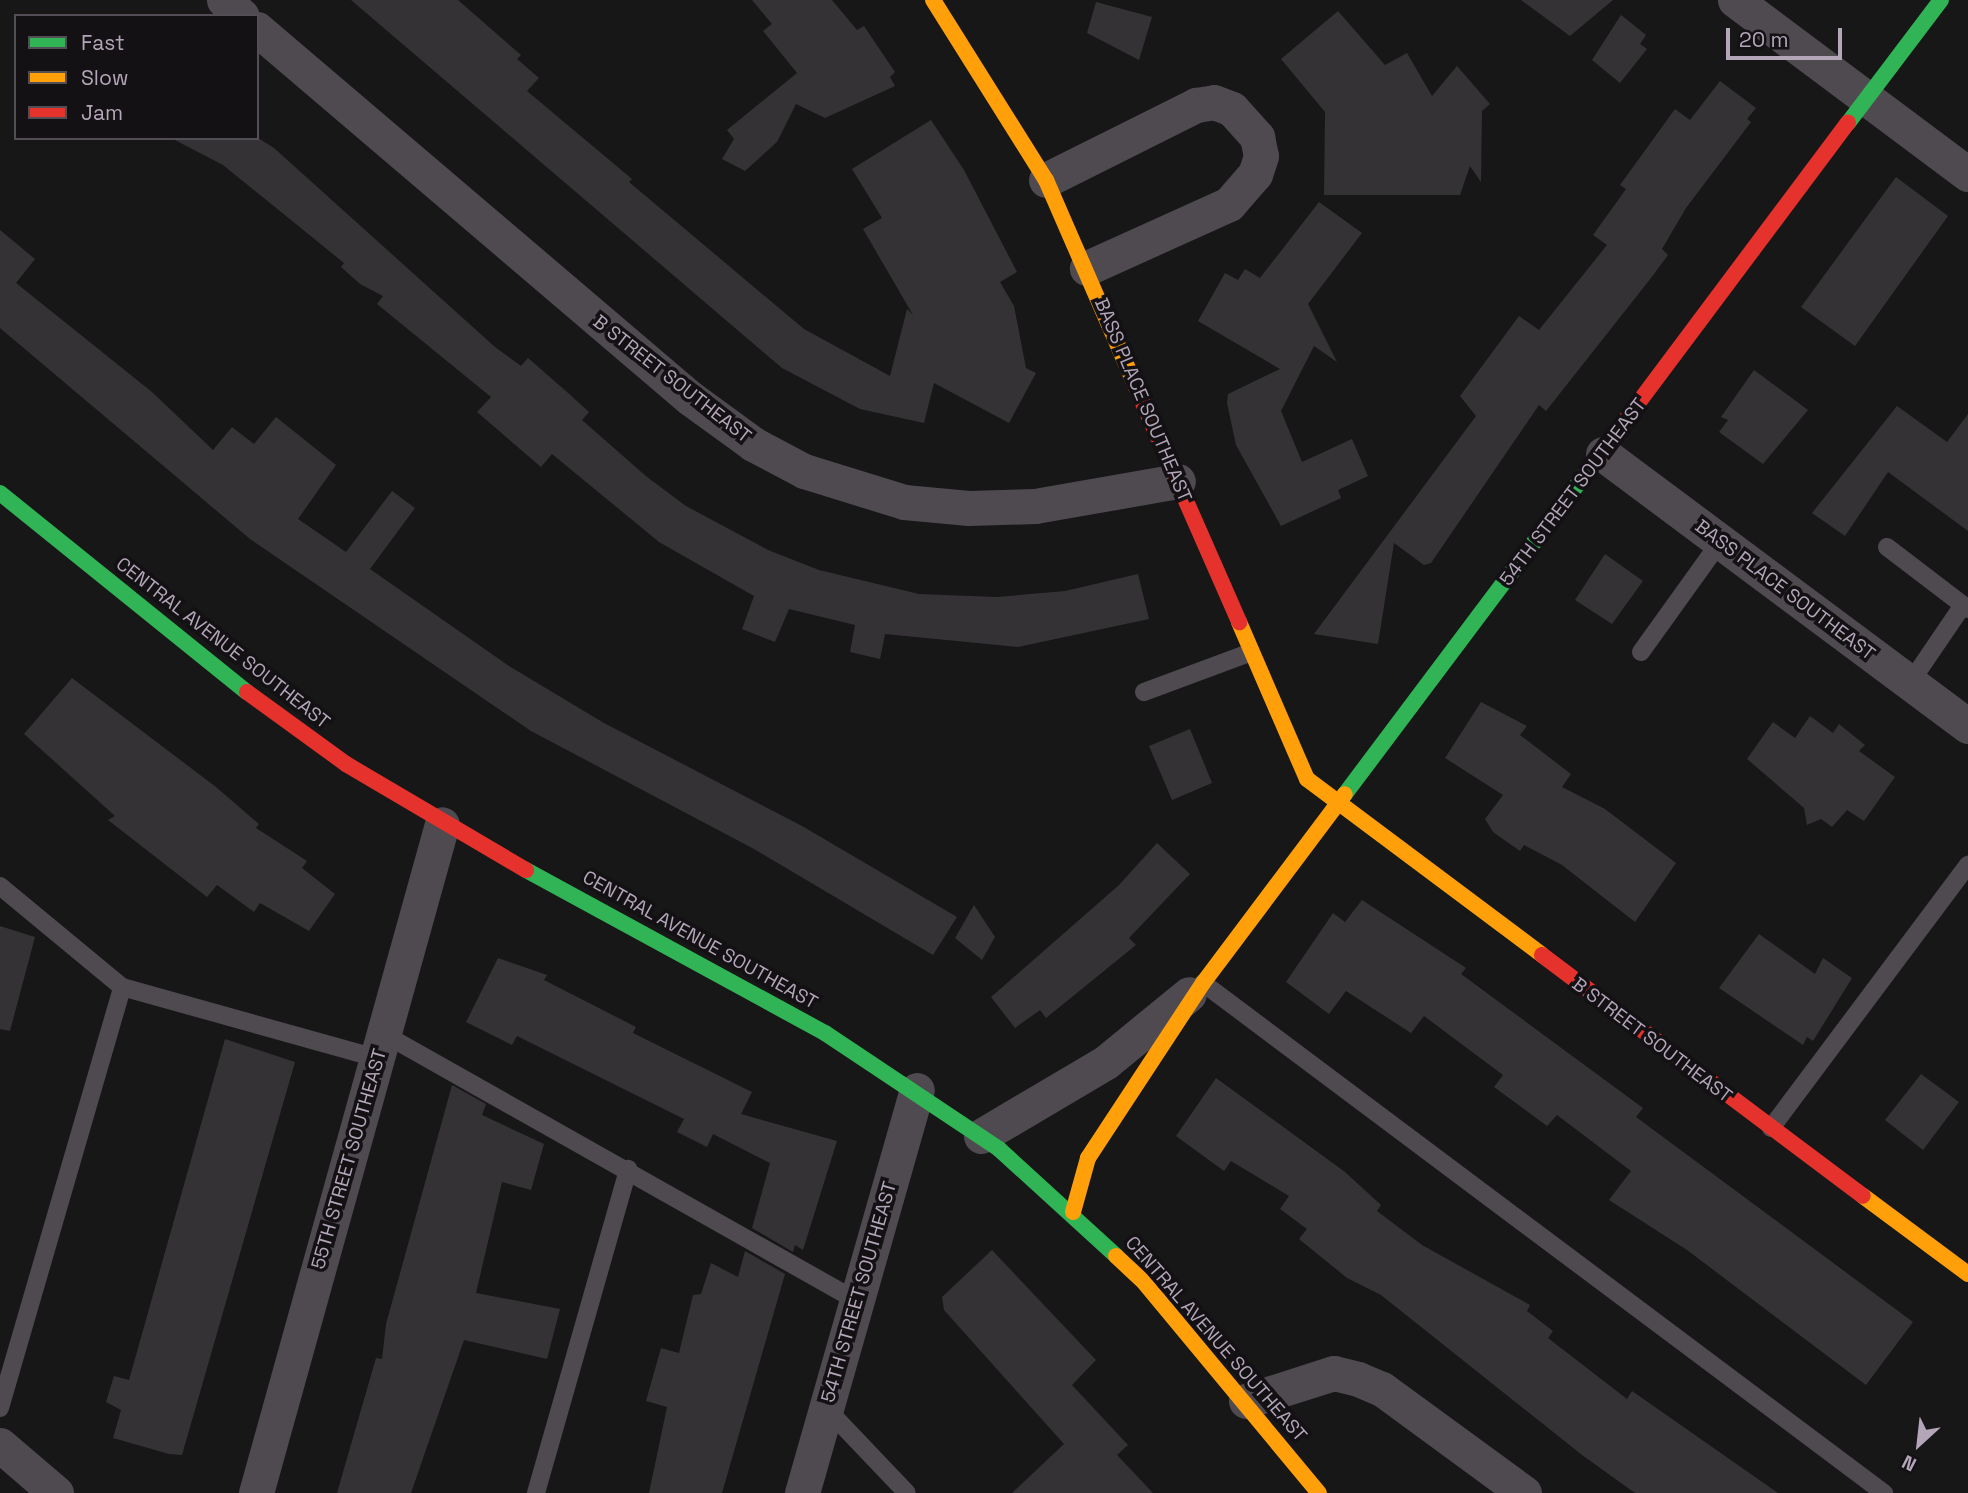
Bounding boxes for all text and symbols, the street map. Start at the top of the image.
legend [14,14,259,140]
scale bar [1730,14,1846,58]
text: 20 m [1739,26,1789,53]
text: Fast [81,29,125,56]
text: Slow [81,64,129,91]
text: Jam [81,99,123,126]
street label: BASS PLACE SOUTHEAST [1090,295,1196,505]
street label: B STREET SOUTHEAST [588,310,756,448]
street label: 54TH STREET SOUTHEAST [1495,394,1651,590]
street label: BASS PLACE SOUTHEAST [1691,515,1879,665]
street label: CENTRAL AVENUE SOUTHEAST [111,552,335,734]
street label: CENTRAL AVENUE SOUTHEAST [578,866,822,1014]
street label: B STREET SOUTHEAST [1567,972,1737,1108]
street label: 55TH STREET SOUTHEAST [307,1046,391,1272]
street label: 54TH STREET SOUTHEAST [816,1179,902,1405]
street label: CENTRAL AVENUE SOUTHEAST [1120,1231,1312,1447]
north arrow [1884,1409,1954,1479]
text: N [1898,1449,1921,1477]

